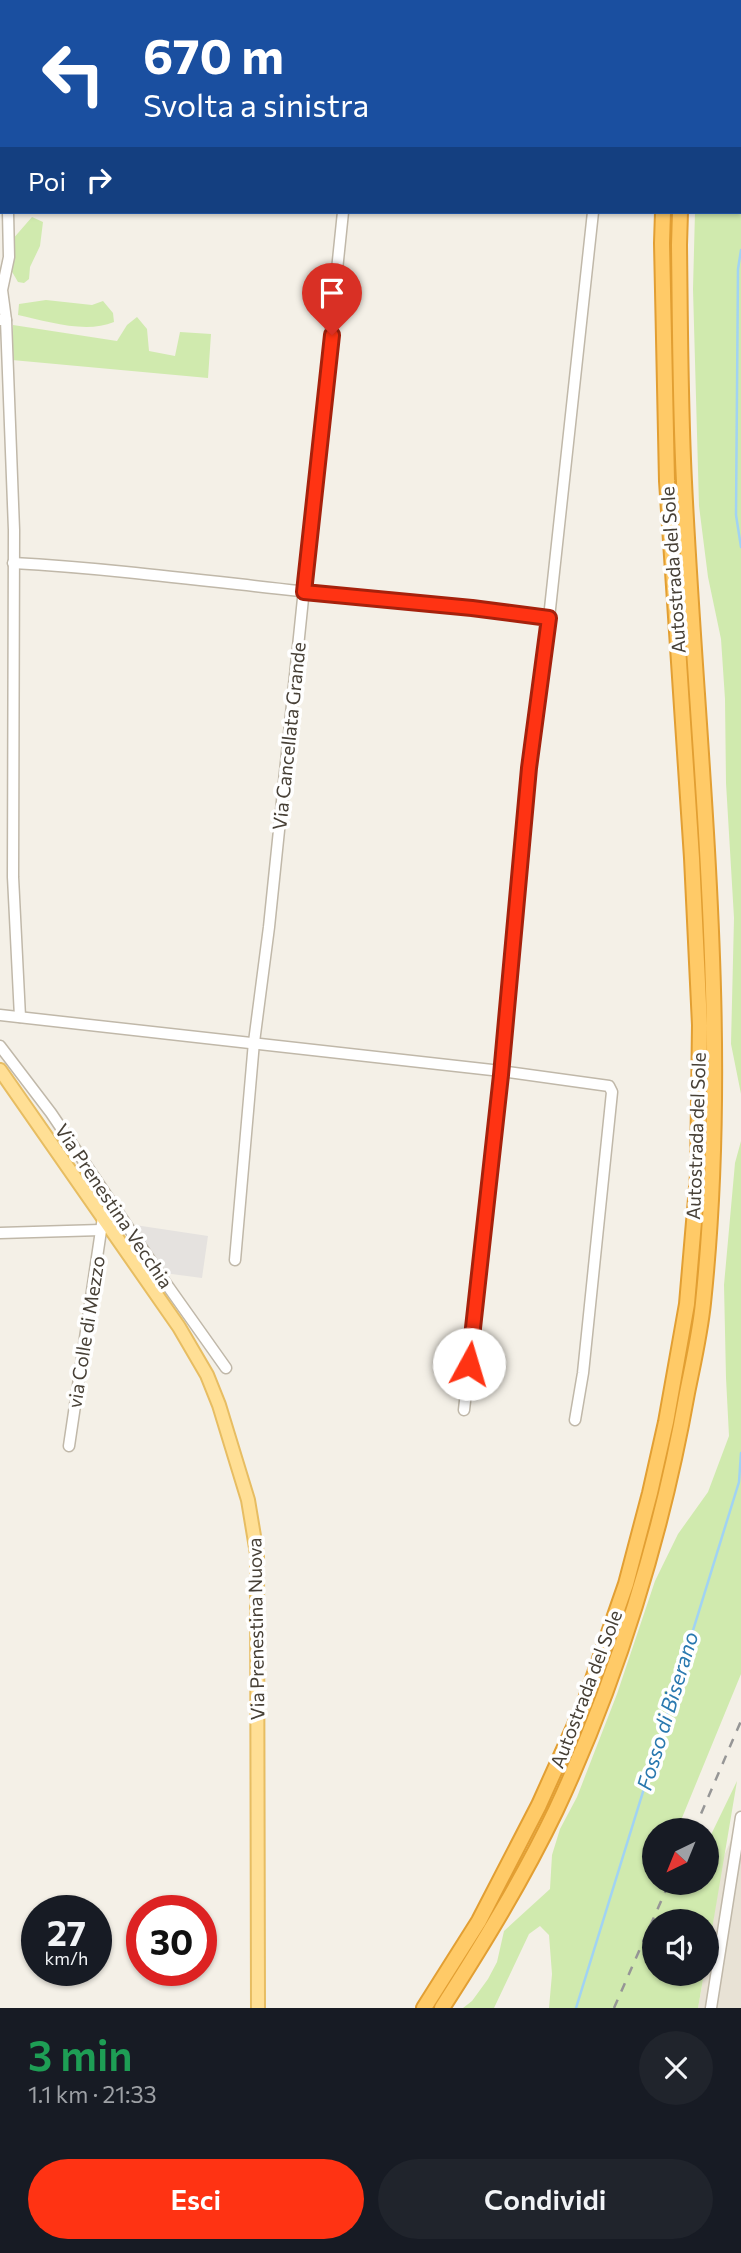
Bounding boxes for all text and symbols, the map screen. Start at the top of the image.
text: 670 m [143,24,284,84]
icon: left [28,28,119,119]
text: Svolta a sinistra [143,84,369,124]
icon: right [80,161,118,199]
text: Poi [28,165,66,196]
pin [302,263,362,335]
icon: arrive [313,274,351,312]
street label: Autostrada del Sole [655,486,690,654]
street label: Via Cancellata Grande [267,641,310,831]
street label: Autostrada del Sole [681,1052,710,1220]
street label: Via Prenestina Vecchia [51,1119,178,1292]
street label: via Colle di Mezzo [62,1254,109,1410]
position arrow [432,1327,506,1401]
street label: Via Prenestina Nuova [242,1537,269,1721]
street label: Autostrada del Sole [545,1607,626,1771]
water label: Fosso di Biserano [631,1628,703,1793]
north arrow [642,1818,719,1895]
map controls [642,1818,719,1986]
speed limit sign: 30 [126,1895,217,1986]
button: sound [642,1909,719,1986]
text: 27 [47,1910,86,1953]
text: km/h [45,1947,88,1969]
text: 3 min [28,2028,133,2080]
button: close [639,2031,713,2105]
text: 1.1 km · 21:33 [28,2080,157,2108]
button: Esci [28,2159,364,2239]
button: Condividi [378,2159,713,2239]

